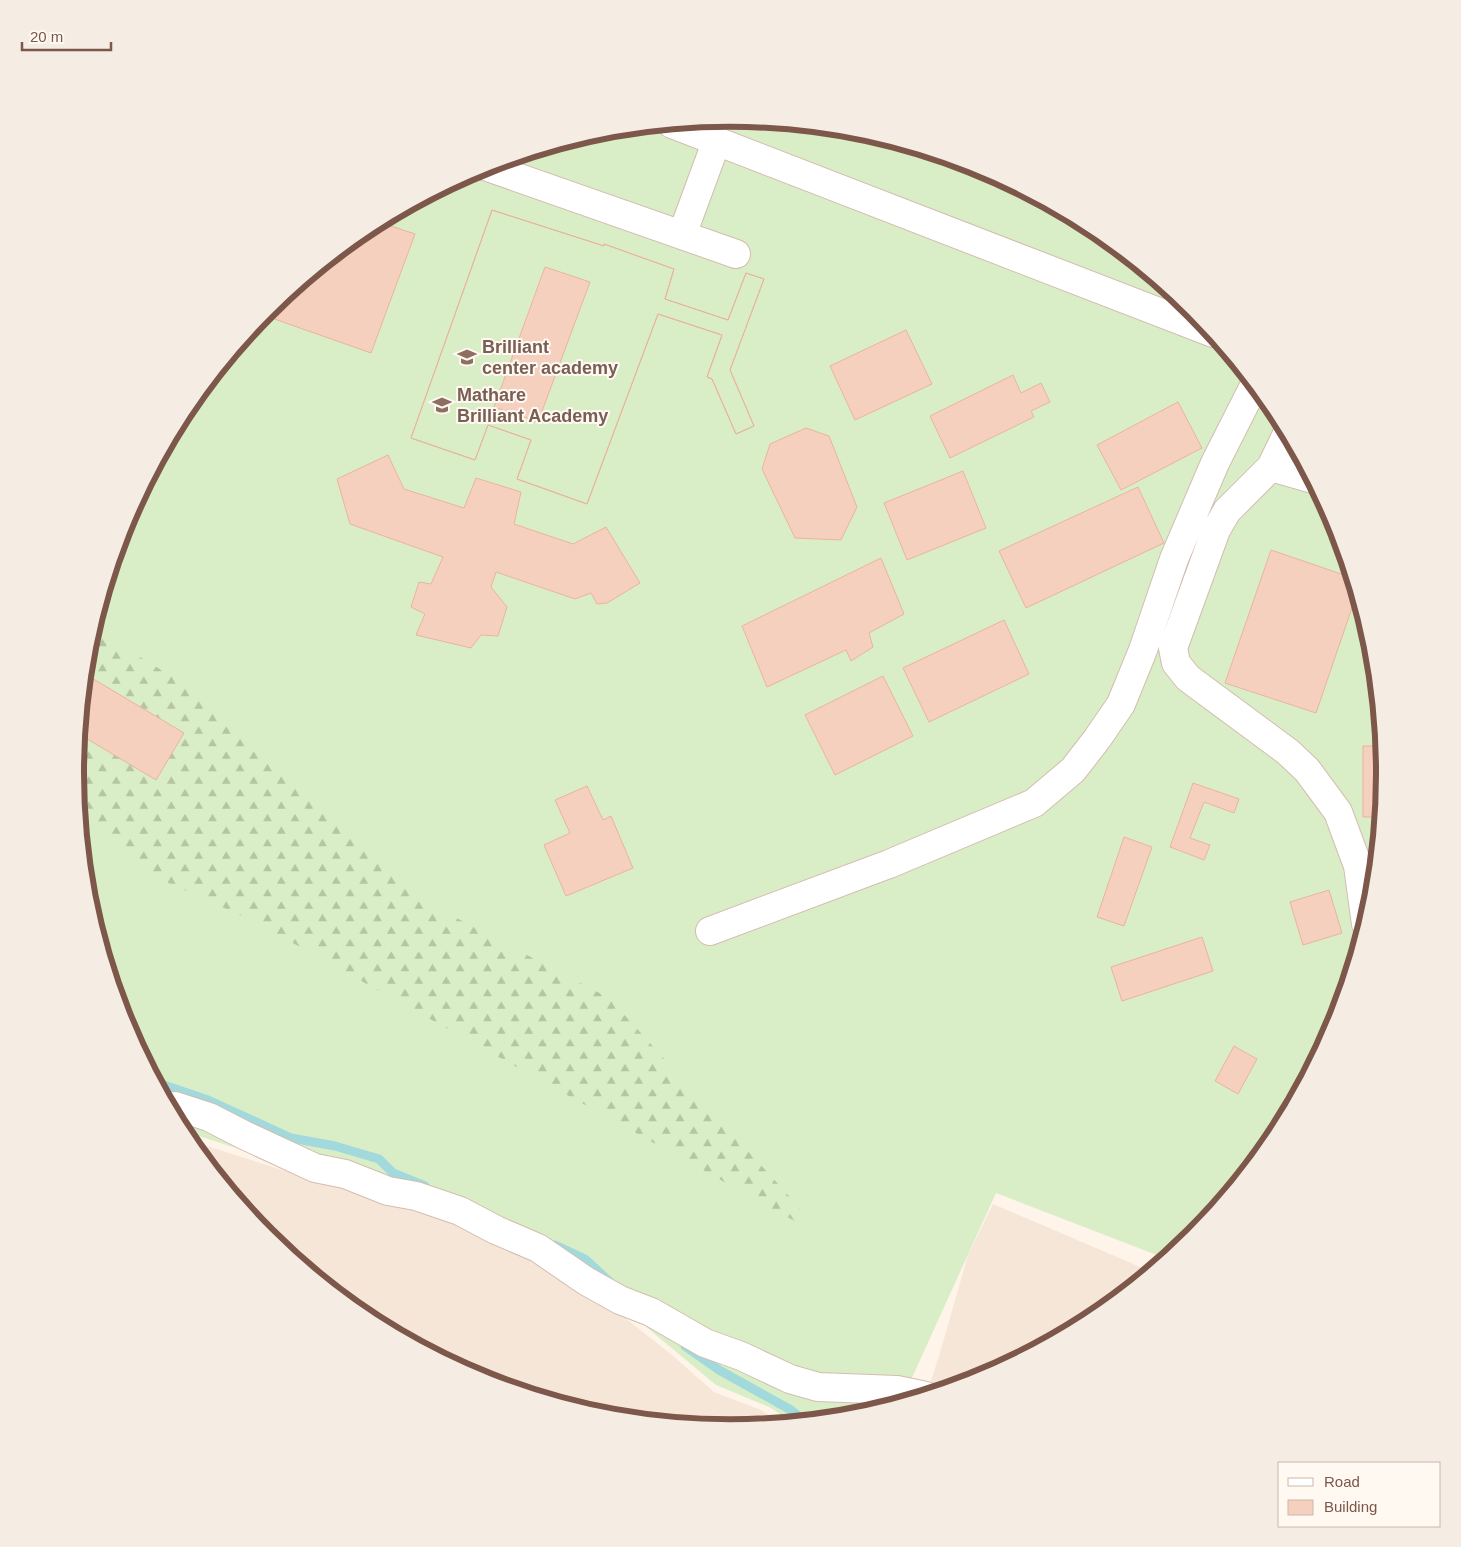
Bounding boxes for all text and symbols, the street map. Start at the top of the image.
scale bar [22,20,111,52]
text: 20 m [30,28,63,45]
place label: Brilliant center academy [482,337,618,378]
school or university icon: Brilliant center academy [456,346,478,368]
place label: Mathare Brilliant Academy [457,385,608,426]
school or university icon: Mathare Brilliant Academy [431,394,453,416]
legend [1278,1462,1441,1527]
text: Road [1324,1473,1360,1490]
text: Building [1324,1498,1377,1515]

